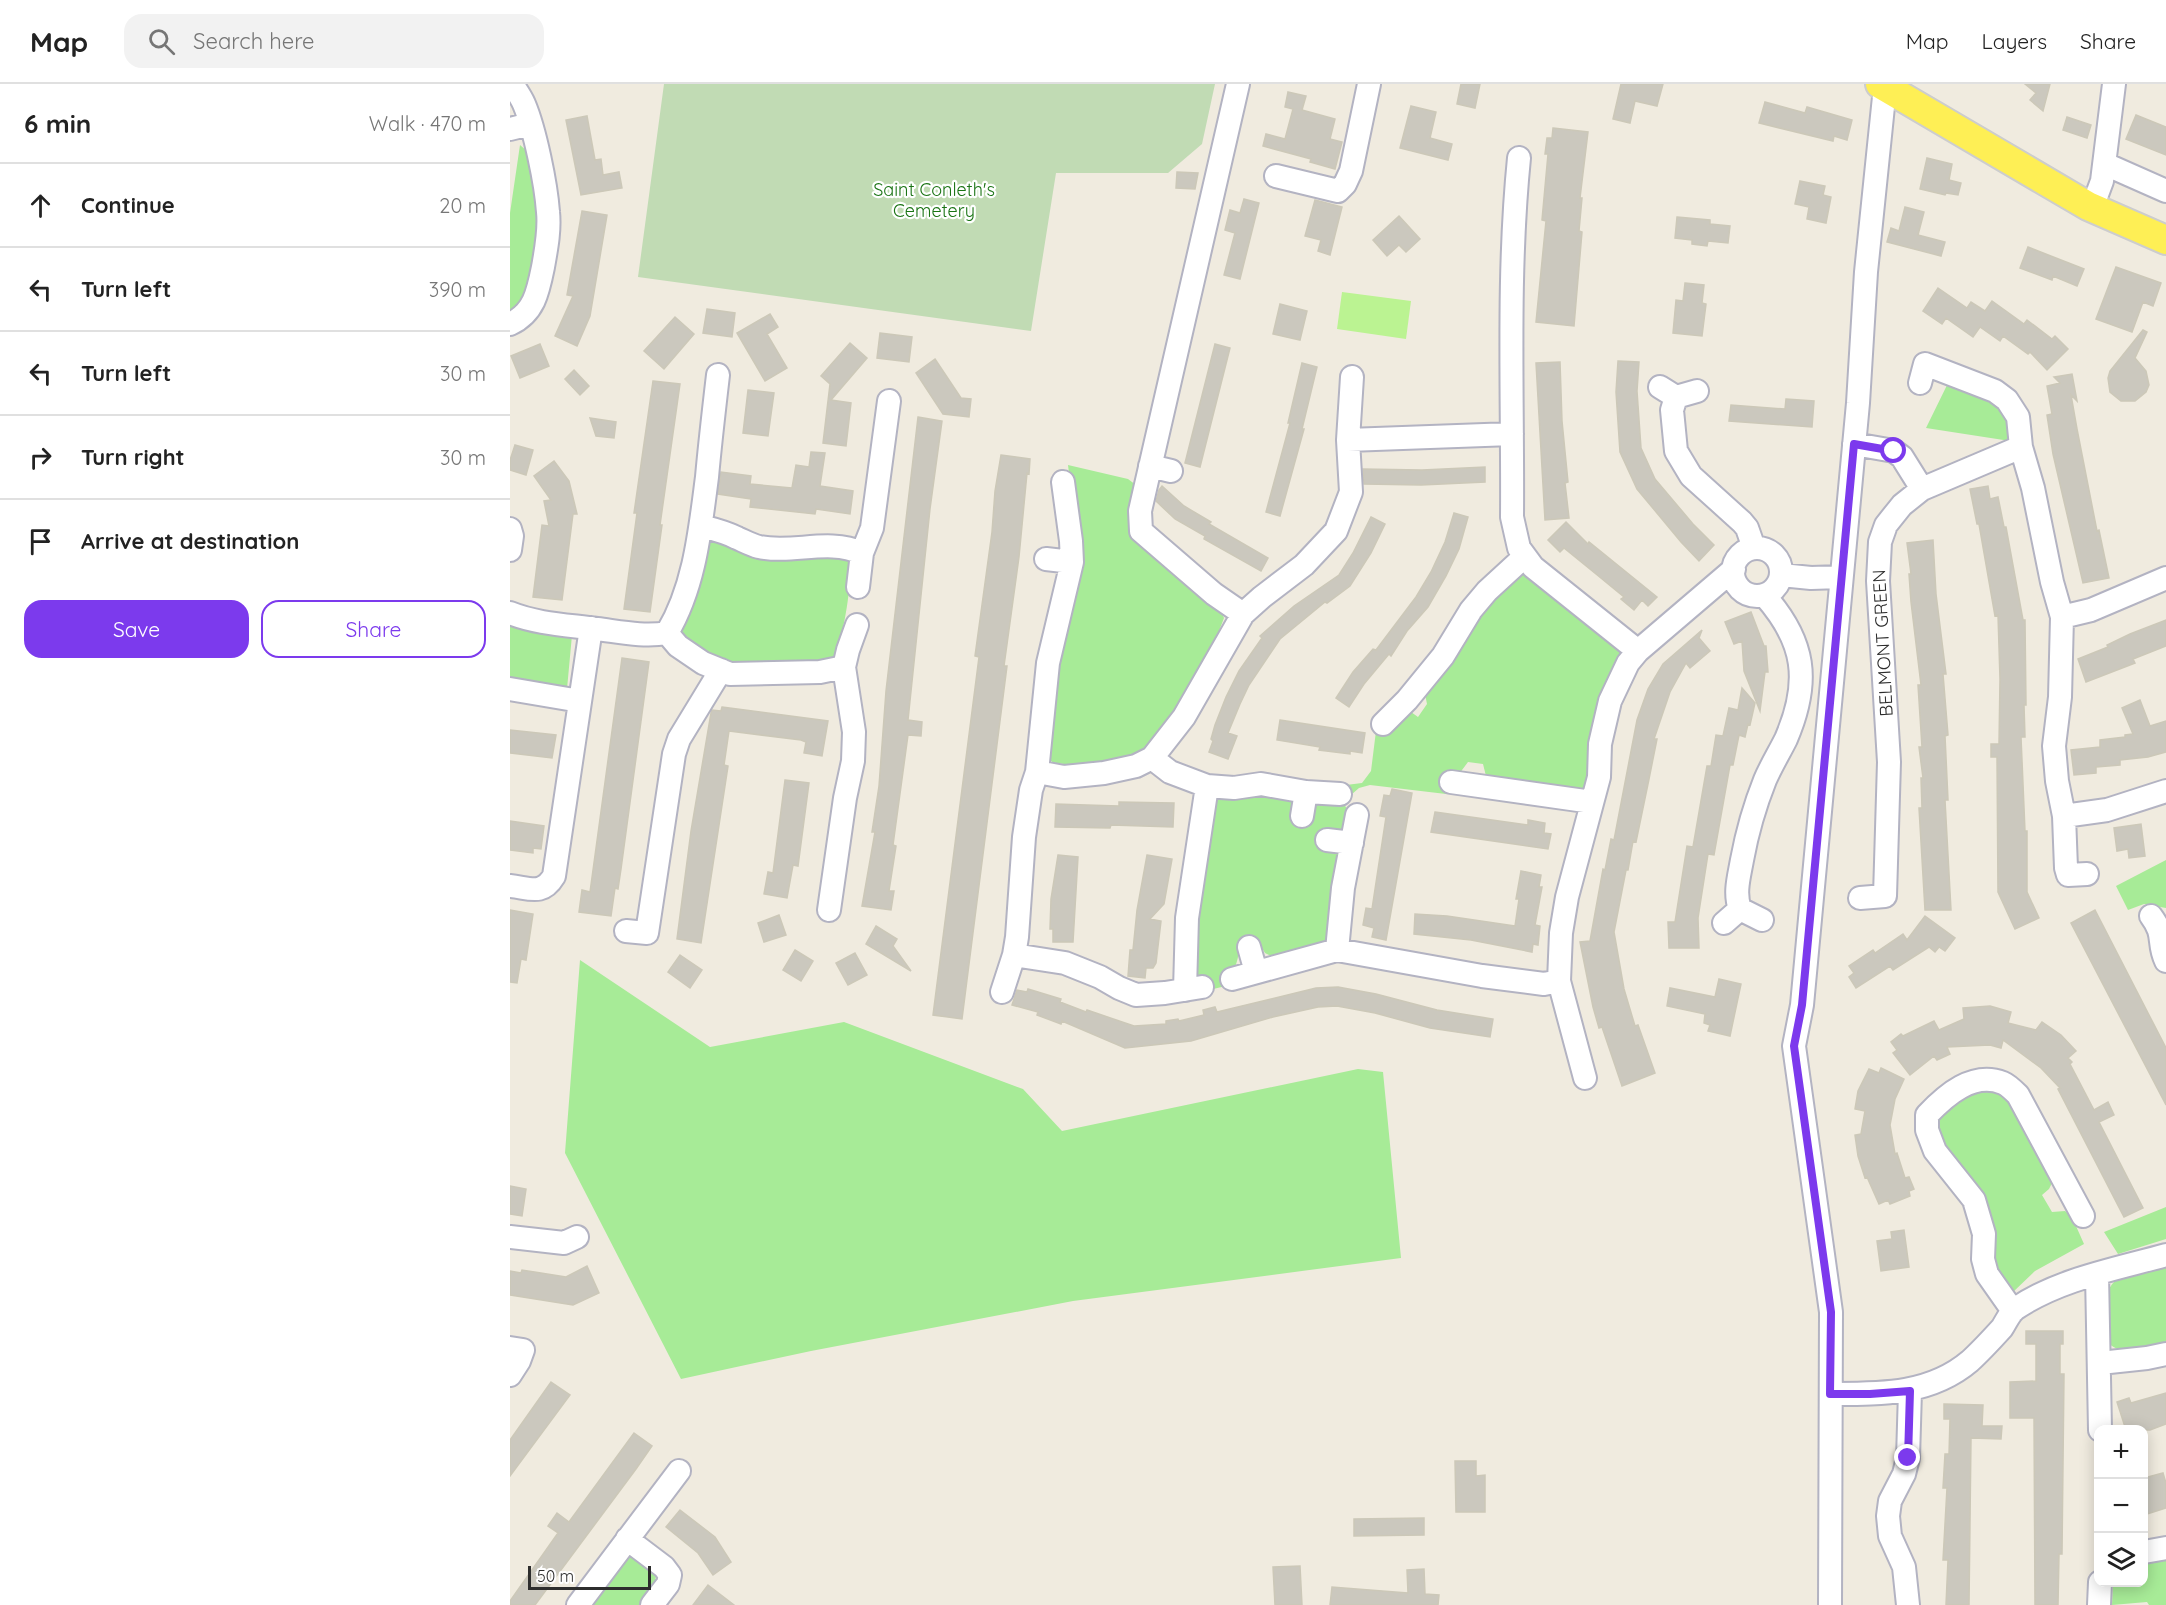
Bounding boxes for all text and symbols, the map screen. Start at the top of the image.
search box [124,14,544,68]
text: Map [30,24,88,59]
icon: search [145,25,178,58]
text: Search here [193,27,315,55]
text: Map [1906,28,1949,54]
text: Layers [1982,28,2047,54]
text: Share [2080,28,2136,54]
text: 6 min [24,107,91,140]
text: Walk · 470 m [369,111,486,136]
park label: Saint Conleth's Cemetery [873,178,995,222]
icon: ahead [24,189,57,222]
text: Continue [81,191,175,219]
text: 20 m [439,193,486,218]
icon: left [24,273,57,306]
text: Turn left [81,275,171,303]
text: 390 m [429,277,486,302]
icon: left [24,357,57,390]
text: Turn left [81,359,171,387]
text: 30 m [440,361,486,386]
route start [1880,437,1906,463]
icon: right [24,441,57,474]
text: Turn right [81,443,185,471]
text: 30 m [440,445,486,470]
icon: arrive [24,525,57,558]
text: Arrive at destination [81,527,299,555]
street label: BELMONT GREEN [1867,569,1898,717]
button: Save [24,600,249,658]
button: Share [261,600,486,658]
map controls [2094,1425,2148,1587]
button: + [2094,1425,2148,1479]
route end [1894,1444,1920,1470]
button: − [2094,1479,2148,1533]
button: layers [2094,1533,2148,1587]
scale bar [528,1563,651,1590]
text: 50 m [537,1566,574,1586]

